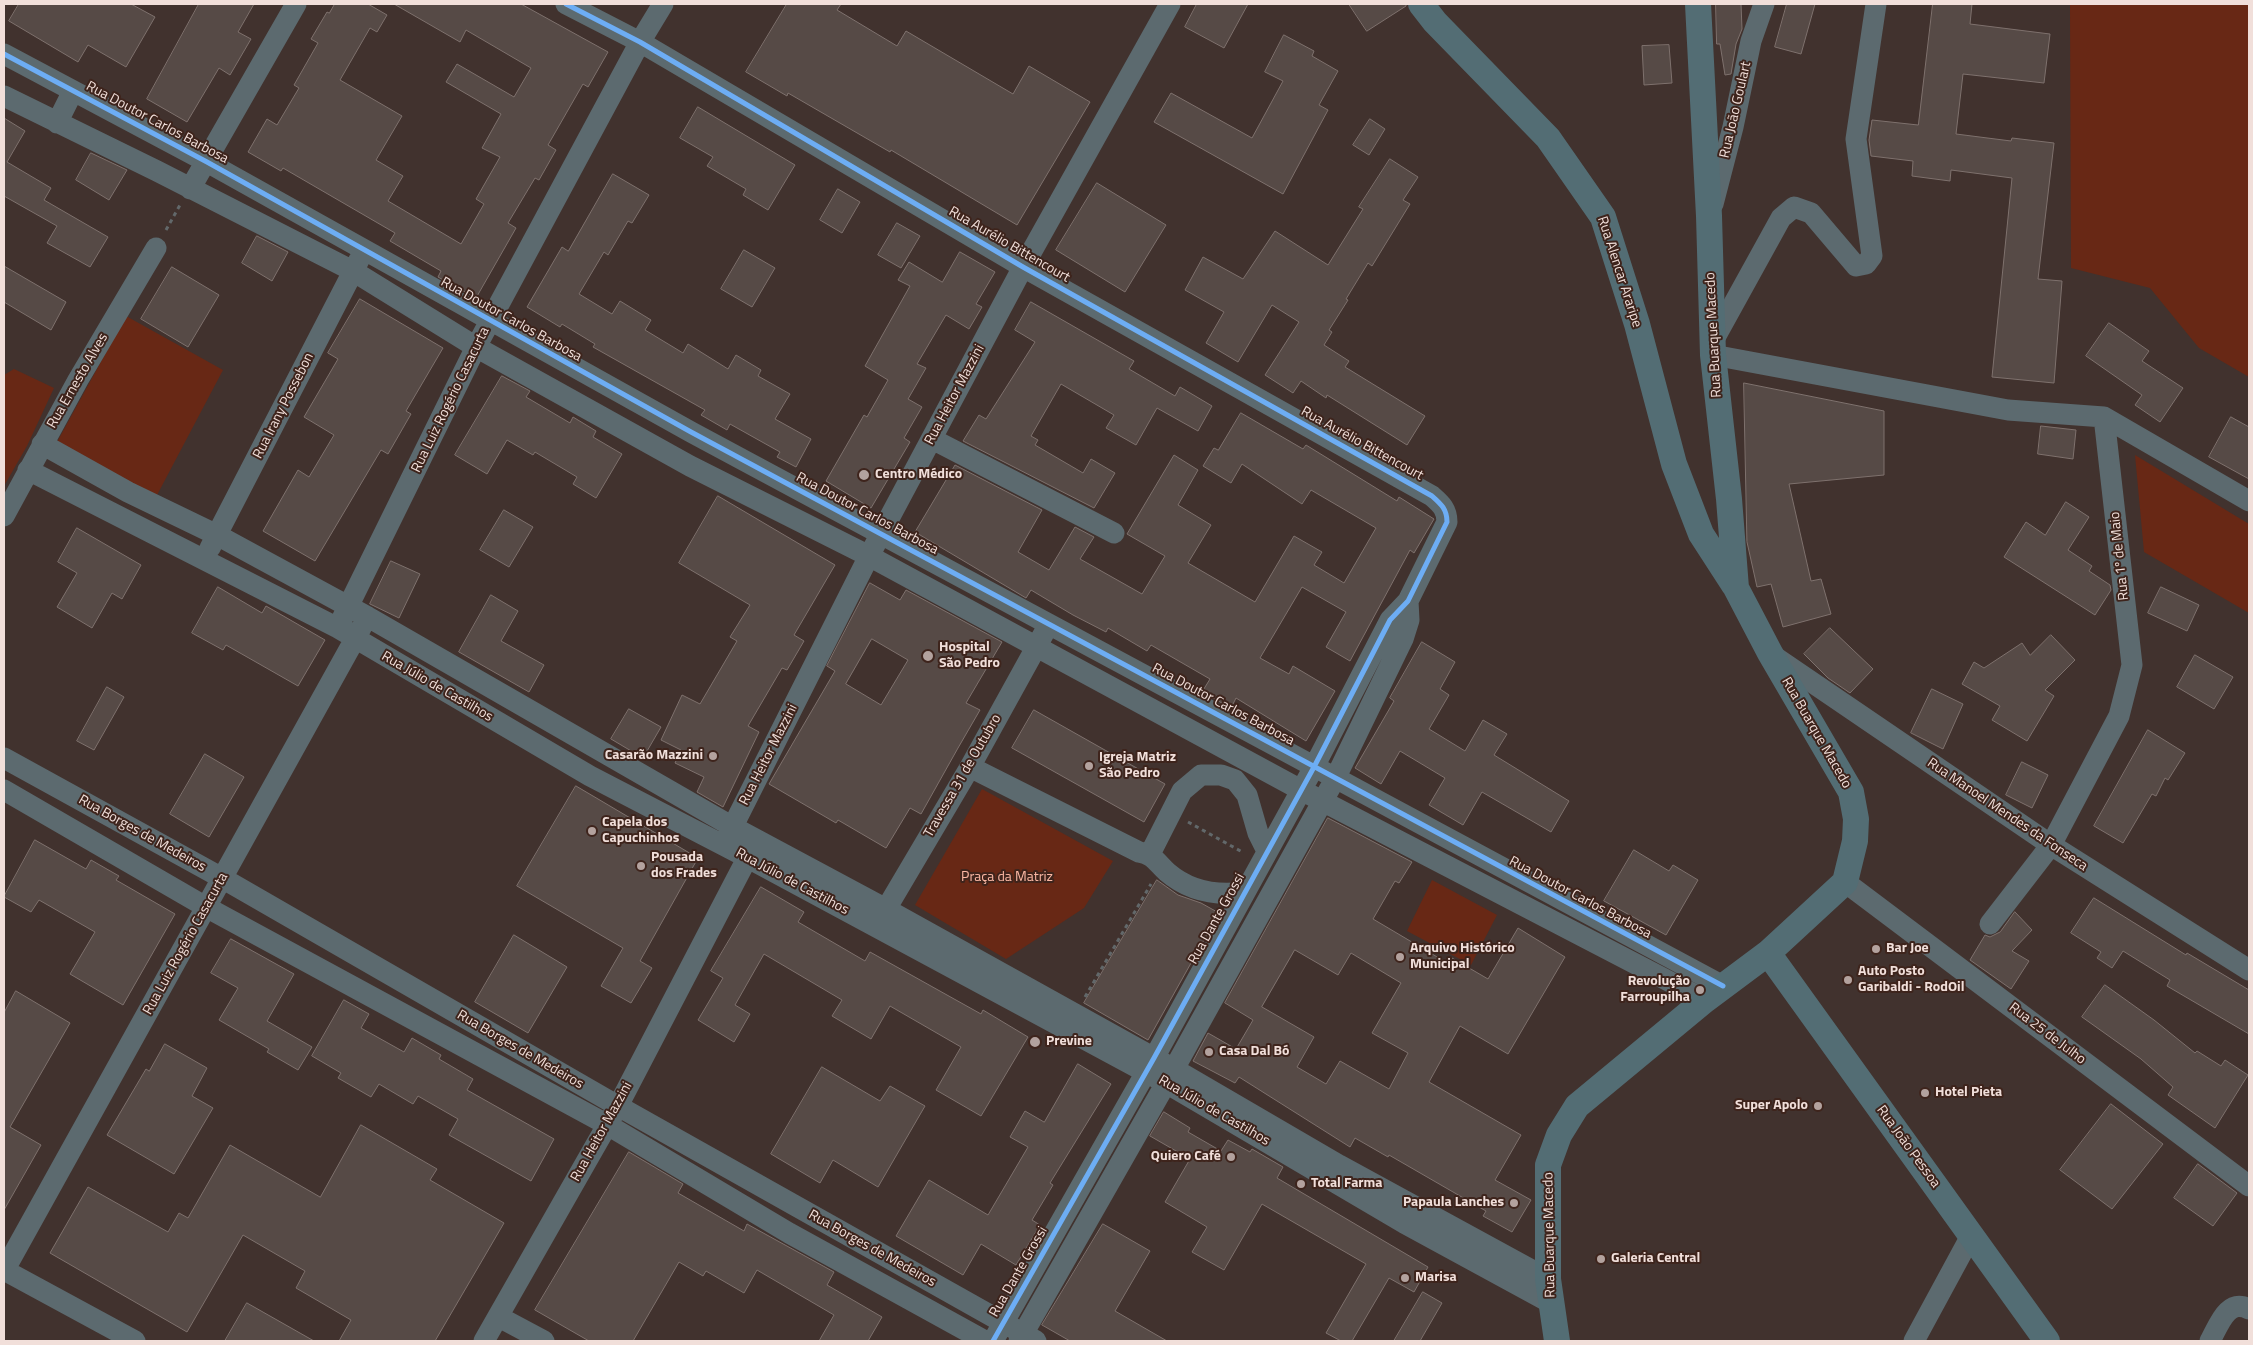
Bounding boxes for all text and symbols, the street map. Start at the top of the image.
street label: Rua João Goulart [1717,60,1755,160]
street label: Rua Doutor Carlos Barbosa [83,78,231,168]
street label: Rua Aurélio Bittencourt [945,203,1073,287]
street label: Rua Alencar Araripe [1593,214,1645,330]
street label: Rua Buarque Macedo [1702,272,1726,398]
street label: Rua Doutor Carlos Barbosa [438,274,584,366]
street label: Rua Luiz Rogério Casacurta [408,325,494,475]
street label: Rua Ernesto Alves [44,330,112,432]
street label: Rua Heitor Mazzini [922,342,988,448]
street label: Rua Irany Possebon [250,350,318,462]
street label: Rua Aurélio Bittencourt [1298,403,1426,485]
place label: Centro Médico [875,467,962,483]
marker: Centro Médico [857,468,871,482]
street label: Rua Doutor Carlos Barbosa [793,469,941,559]
street label: Rua 1º de Maio [2107,511,2133,601]
place label: Hospital São Pedro [939,640,1000,672]
street label: Rua Júlio de Castilhos [378,648,496,726]
marker: Hospital São Pedro [921,649,935,663]
street label: Rua Doutor Carlos Barbosa [1149,660,1297,750]
street label: Rua Buarque Macedo [1777,674,1855,792]
street label: Rua Heitor Mazzini [736,702,802,808]
street label: Travessa 31 de Outubro [921,711,1005,841]
place label: Casarão Mazzini [605,748,703,764]
marker: Casarão Mazzini [707,750,719,762]
place label: Igreja Matriz São Pedro [1099,750,1176,782]
street label: Rua Manoel Mendes da Fonseca [1924,755,2090,875]
marker: Igreja Matriz São Pedro [1083,760,1095,772]
street label: Rua Borges de Medeiros [75,792,209,876]
place label: Capela dos Capuchinhos [602,815,679,848]
marker: Capela dos Capuchinhos [586,825,598,837]
street label: Rua Júlio de Castilhos [733,845,851,919]
place label: Pousada dos Frades [651,850,717,882]
street label: Rua Doutor Carlos Barbosa [1506,853,1654,943]
marker: Pousada dos Frades [635,860,647,872]
street label: Rua Luiz Rogério Casacurta [140,870,232,1018]
park label: Praça da Matriz [961,870,1053,886]
street label: Rua Dante Grossi [1185,871,1249,967]
place label: Arquivo Histórico Municipal [1410,941,1515,974]
place label: Bar Joe [1886,941,1929,957]
marker: Bar Joe [1870,943,1882,955]
marker: Arquivo Histórico Municipal [1394,951,1406,963]
place label: Auto Posto Garibaldi - RodOil [1858,964,1964,996]
place label: Revolução Farroupilha [1620,974,1690,1006]
marker: Auto Posto Garibaldi - RodOil [1842,974,1854,986]
marker: Revolução Farroupilha [1694,984,1706,996]
street label: Rua 25 de Julho [2005,1000,2089,1068]
street label: Rua Borges de Medeiros [454,1007,586,1093]
place label: Previne [1046,1034,1092,1050]
marker: Previne [1028,1035,1042,1049]
place label: Casa Dal Bó [1219,1044,1290,1060]
marker: Casa Dal Bó [1203,1046,1215,1058]
street label: Rua Júlio de Castilhos [1155,1072,1273,1150]
street label: Rua Heitor Mazzini [568,1079,636,1185]
place label: Hotel Pieta [1935,1085,2002,1101]
marker: Hotel Pieta [1919,1087,1931,1099]
place label: Super Apolo [1735,1098,1808,1114]
marker: Super Apolo [1812,1100,1824,1112]
street label: Rua João Pessoa [1872,1103,1944,1191]
place label: Quiero Café [1151,1149,1221,1165]
marker: Quiero Café [1225,1151,1237,1163]
street label: Rua Buarque Macedo [1541,1172,1559,1298]
place label: Total Farma [1311,1176,1382,1192]
marker: Total Farma [1295,1178,1307,1190]
place label: Papaula Lanches [1403,1195,1504,1211]
marker: Papaula Lanches [1508,1197,1520,1209]
street label: Rua Borges de Medeiros [805,1207,939,1291]
street label: Rua Dante Grossi [986,1224,1052,1320]
place label: Galeria Central [1611,1251,1700,1267]
marker: Galeria Central [1595,1253,1607,1265]
place label: Marisa [1415,1270,1457,1286]
marker: Marisa [1399,1272,1411,1284]

